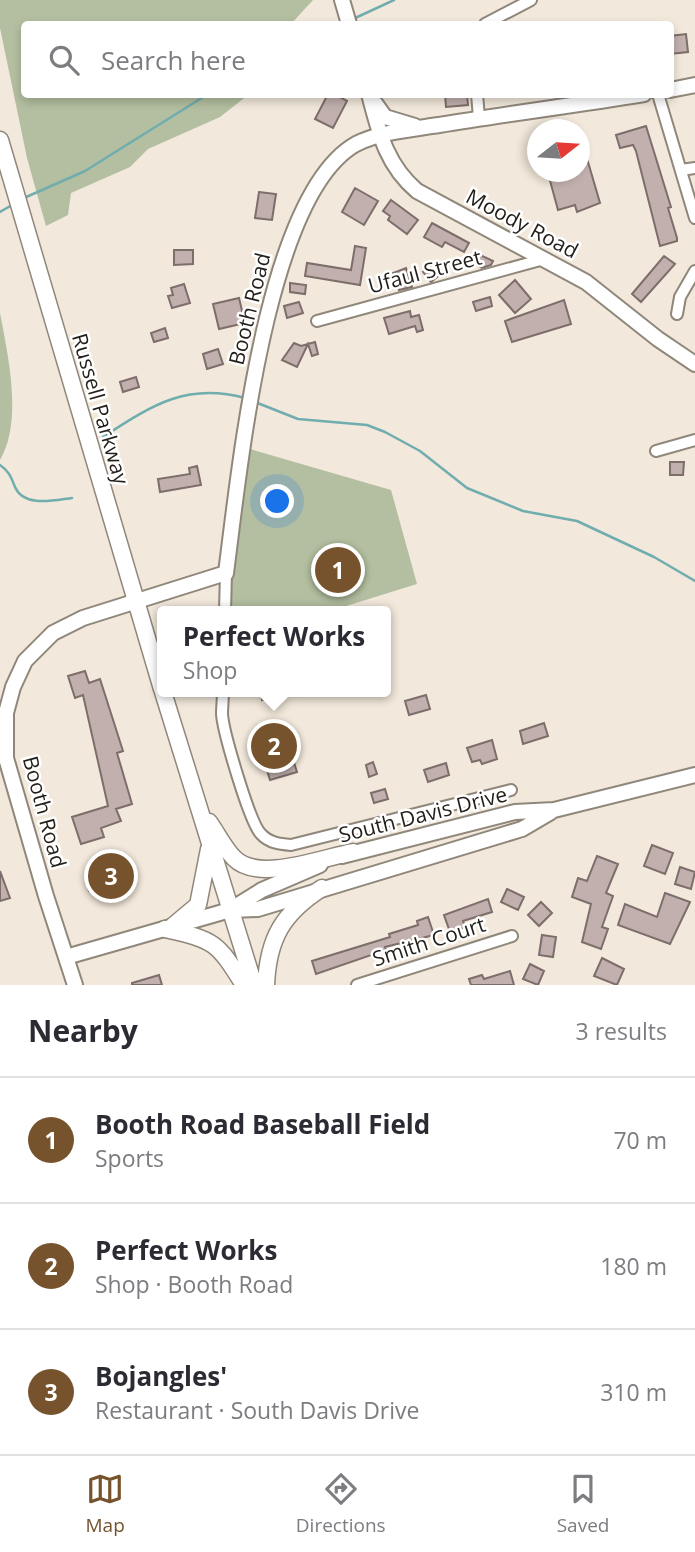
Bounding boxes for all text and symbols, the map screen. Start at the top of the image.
search box [21,21,674,98]
icon: search [45,41,83,79]
text: Search here [101,42,246,78]
north arrow [527,119,590,182]
street label: Moody Road [462,182,583,264]
street label: Ufaul Street [365,242,485,300]
street label: Booth Road [222,250,276,368]
street label: Russell Parkway [66,330,136,488]
your location [260,484,294,518]
pin: 1 [315,544,361,596]
popup [157,606,391,697]
text: Perfect Works [183,618,365,654]
text: Shop [183,654,237,686]
pin: 2 [251,720,297,772]
street label: Booth Road [17,753,73,871]
street label: South Davis Drive [336,780,510,848]
pin: 3 [88,850,134,902]
street label: Smith Court [369,910,489,972]
text: Nearby [28,1010,138,1051]
text: 3 results [576,1015,667,1047]
text: Booth Road Baseball Field [95,1106,430,1142]
text: 1 [44,1124,58,1156]
text: 70 m [613,1124,667,1156]
text: Sports [95,1142,164,1174]
text: Perfect Works [95,1232,277,1268]
text: 2 [44,1250,58,1282]
text: 180 m [600,1250,667,1282]
text: Shop · Booth Road [95,1268,293,1300]
text: Bojangles' [95,1358,227,1394]
text: 3 [44,1376,58,1408]
text: 310 m [600,1376,667,1408]
text: Restaurant · South Davis Drive [95,1394,419,1426]
tab: Map [86,1470,125,1538]
tab: Directions [296,1470,386,1538]
tab: Saved [557,1470,609,1538]

